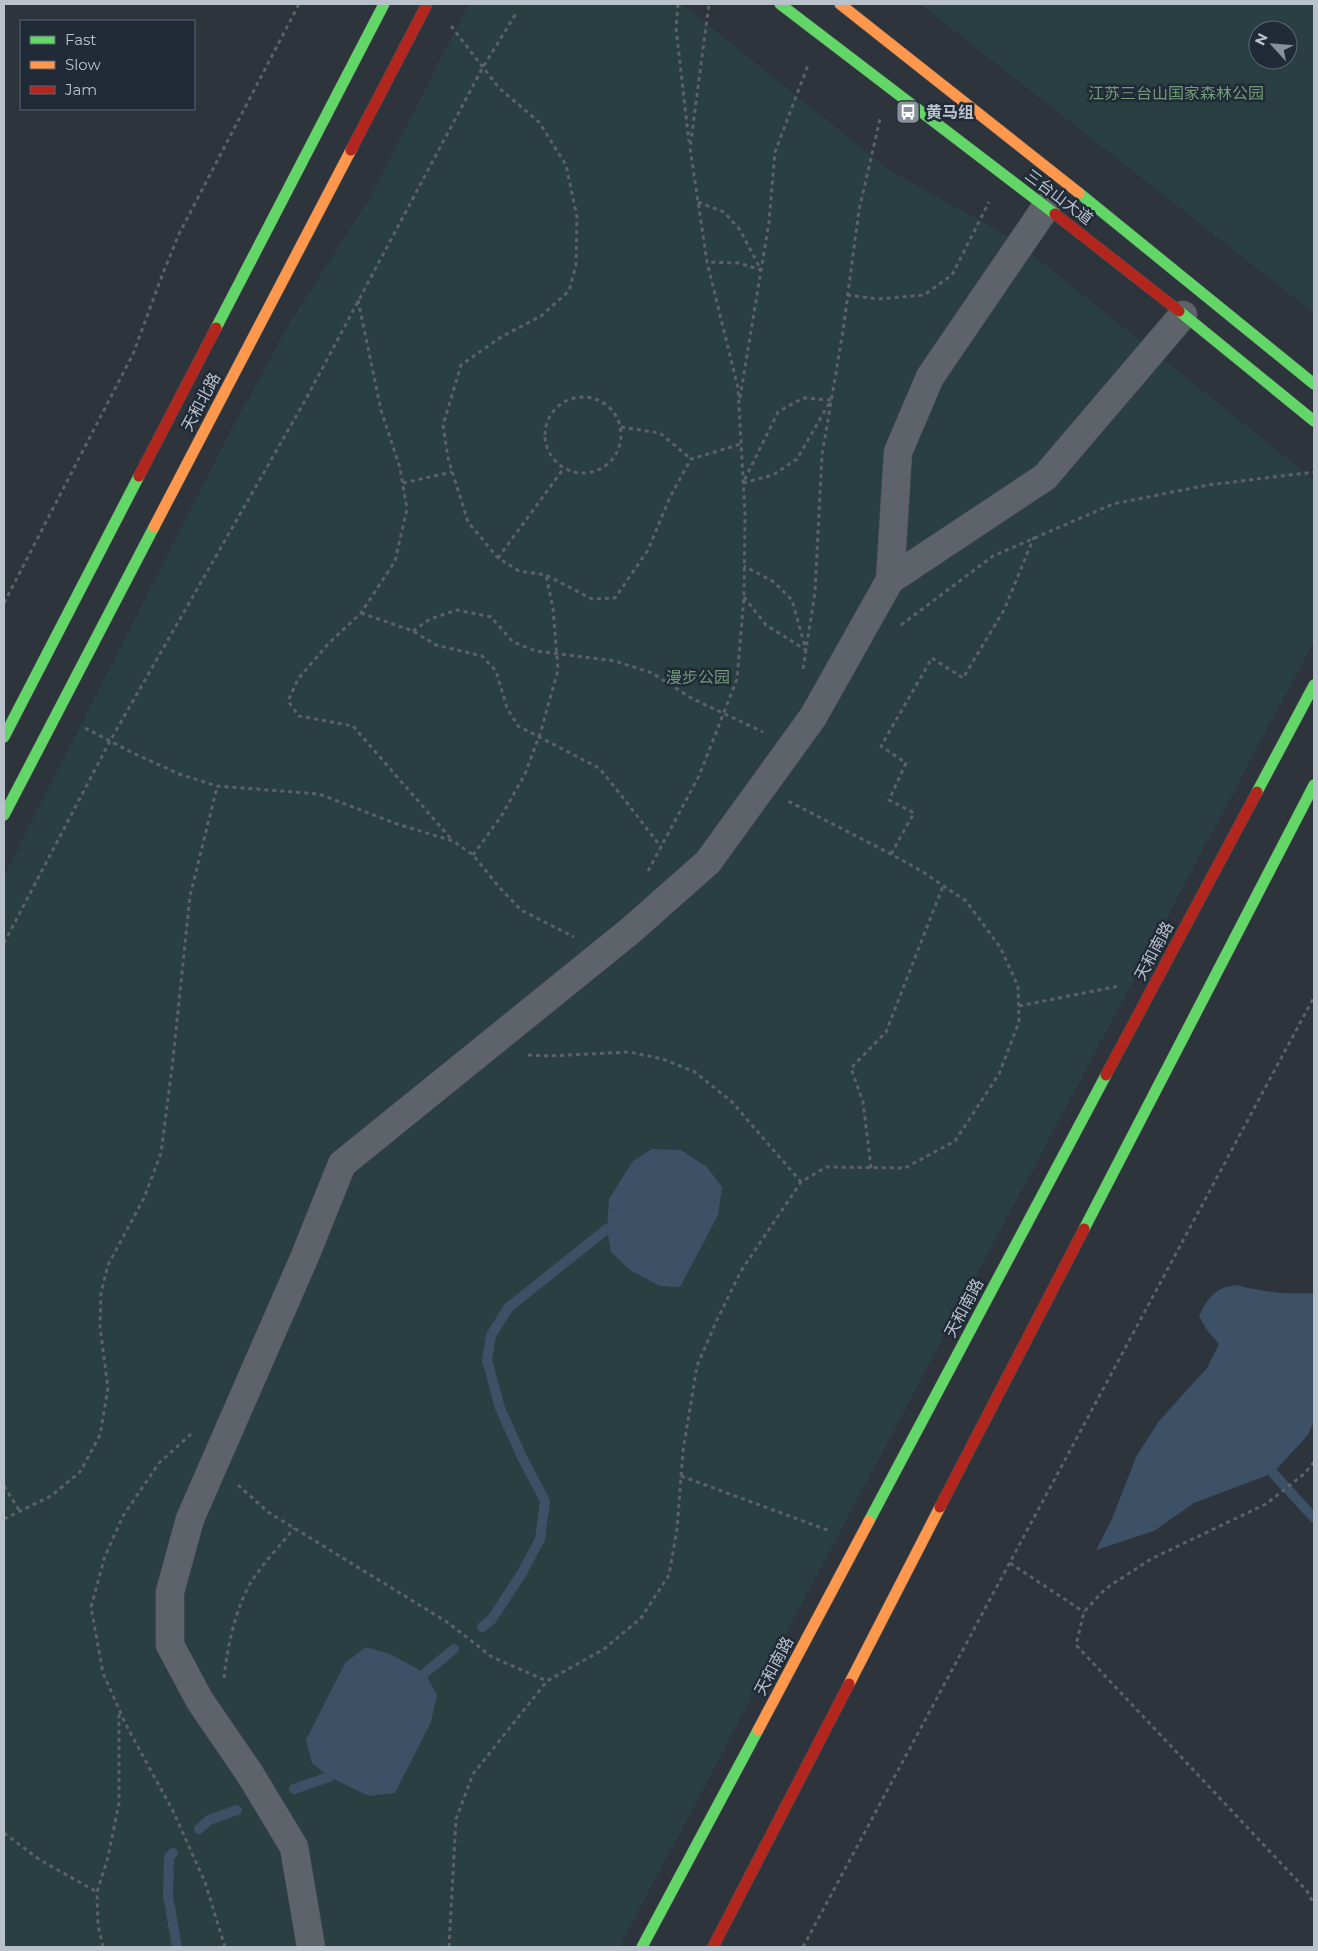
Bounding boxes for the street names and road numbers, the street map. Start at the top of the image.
street label: 三台山大道 [1021,165,1097,229]
street label: 天和北路 [178,369,224,435]
street label: 天和南路 [1131,918,1177,984]
street label: 天和南路 [941,1275,987,1341]
street label: 天和南路 [751,1633,797,1699]

